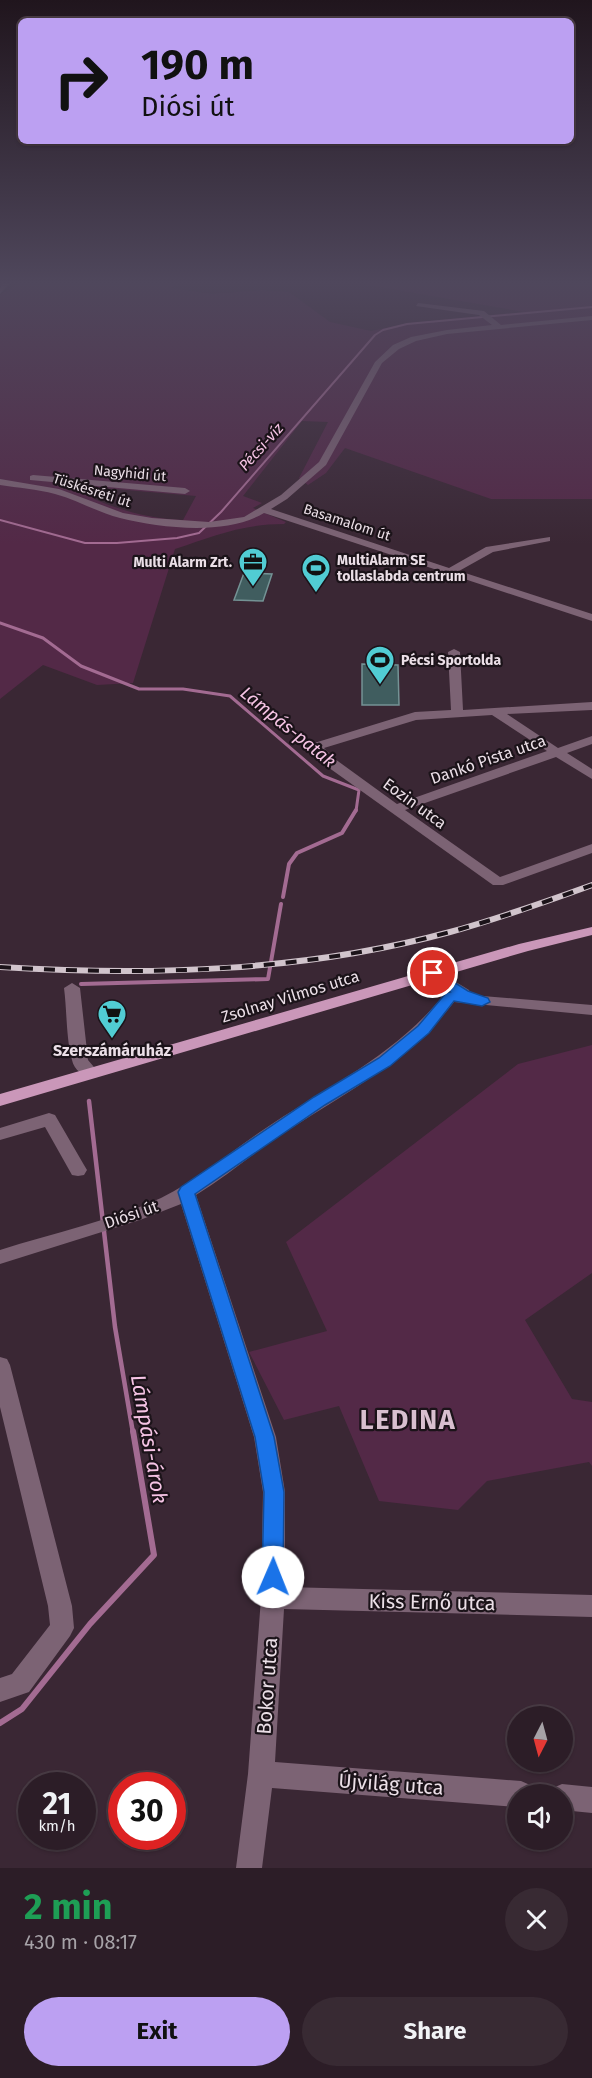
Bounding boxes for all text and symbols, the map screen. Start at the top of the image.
text: 190 m [141,40,254,90]
icon: right [42,42,120,120]
text: Diósi út [141,91,235,123]
water label: Pécsi-víz [235,419,287,474]
street label: Nagyhidi út [93,462,168,485]
street label: Tüskésréti út [51,470,134,511]
street label: Basamalom út [301,500,393,545]
office icon: Multi Alarm Zrt. [237,546,269,588]
sports icon: MultiAlarm SE tollaslabda centrum [300,552,332,594]
place label: MultiAlarm SE tollaslabda centrum [337,552,466,585]
place label: Multi Alarm Zrt. [133,554,232,571]
sports icon: Pécsi Sportolda [364,644,396,686]
place label: Pécsi Sportolda [401,652,501,669]
water label: Lámpás-patak [236,682,340,772]
street label: Dankó Pista utca [428,731,548,788]
street label: Eozin utca [379,774,450,833]
pin [407,947,458,998]
icon: arrive [416,956,449,989]
street label: Zsolnay Vilmos utca [219,966,362,1027]
supermarket icon: Szerszámáruház [96,998,128,1040]
place label: Szerszámáruház [53,1041,172,1060]
street label: Diósi út [102,1196,161,1232]
water label: Lámpási-árok [125,1373,173,1505]
district label: LEDINA [360,1404,456,1436]
position arrow [241,1545,305,1609]
street label: Kiss Ernő utca [368,1589,496,1615]
street label: Bokor utca [252,1637,282,1735]
north arrow [507,1706,573,1772]
map controls [507,1706,573,1850]
street label: Újvilág utca [338,1768,444,1800]
speed limit sign: 30 [108,1772,186,1850]
button: sound [507,1784,573,1850]
text: 21 [43,1786,71,1822]
text: km/h [38,1817,76,1835]
text: 2 min [24,1885,113,1929]
button: close [505,1888,568,1951]
text: 430 m · 08:17 [24,1930,137,1954]
button: Exit [24,1997,290,2066]
button: Share [302,1997,568,2066]

